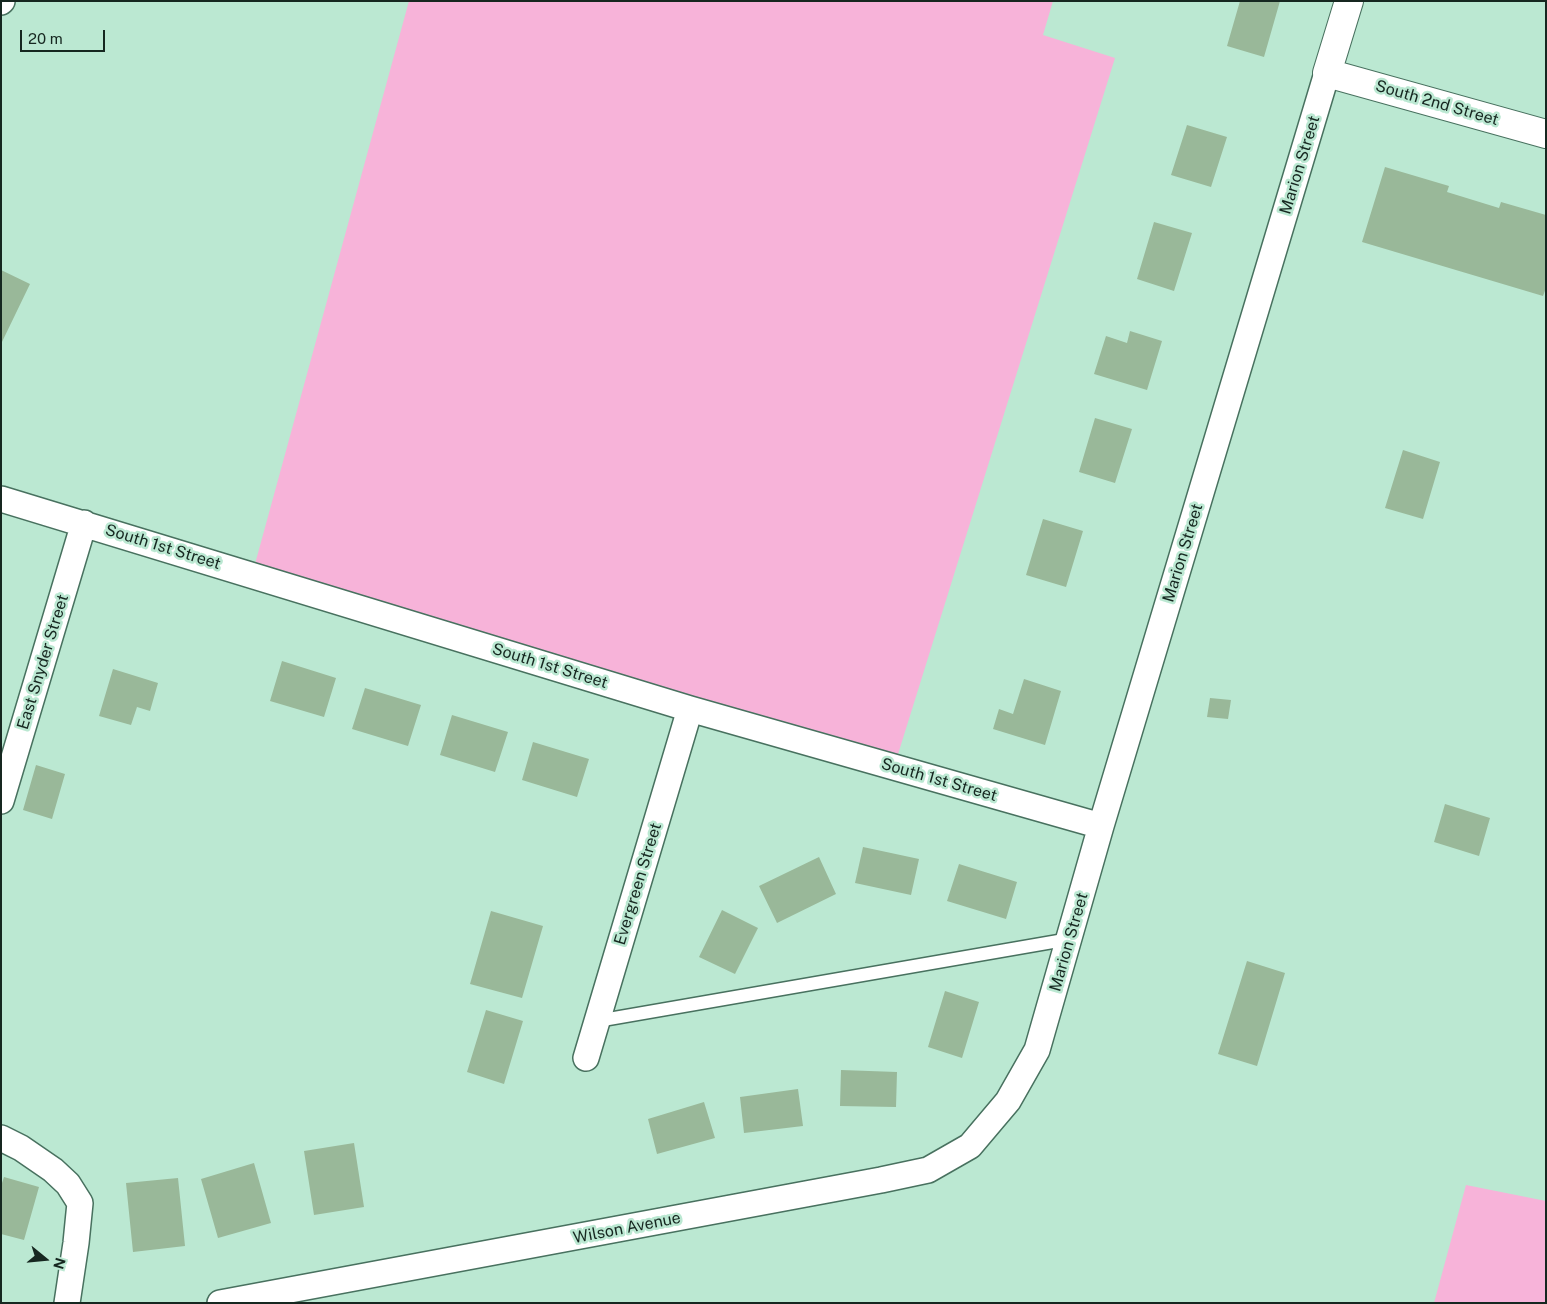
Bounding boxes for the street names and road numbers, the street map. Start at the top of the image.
street label: South 2nd Street [1373,76,1501,130]
street label: Marion Street [1276,113,1324,217]
street label: Marion Street [1159,501,1207,605]
street label: South 1st Street [103,520,223,574]
street label: East Snyder Street [13,592,73,732]
street label: South 1st Street [490,639,610,693]
street label: South 1st Street [879,754,999,806]
street label: Evergreen Street [610,821,666,947]
street label: Marion Street [1046,890,1092,994]
street label: Wilson Avenue [572,1208,682,1248]

